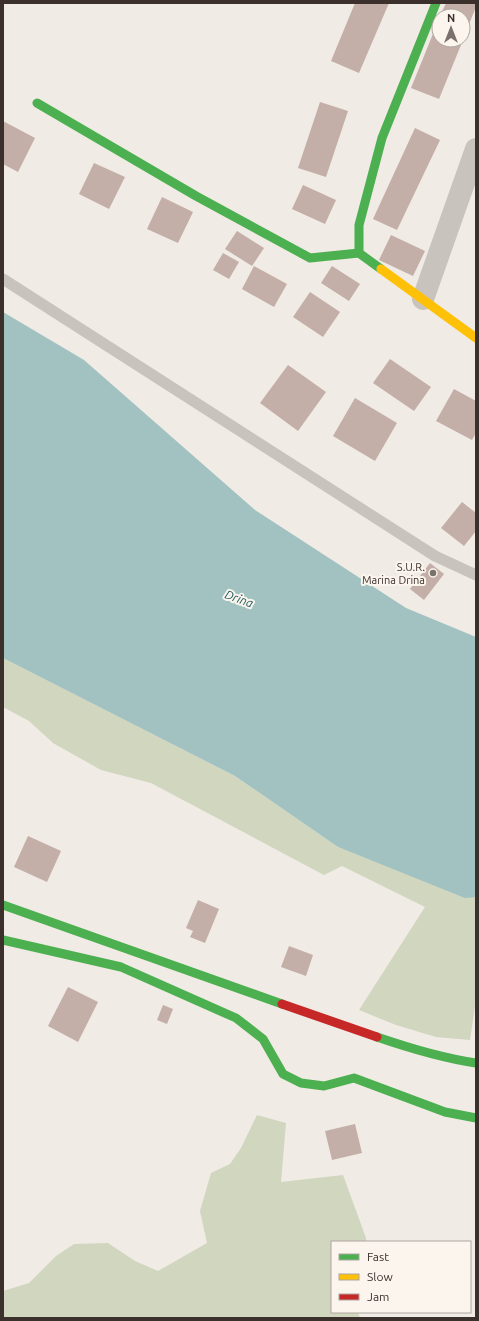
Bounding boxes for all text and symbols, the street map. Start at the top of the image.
north arrow [431,8,471,48]
text: N [447,12,455,24]
place label: S.U.R. Marina Drina [362,561,425,586]
marker: S.U.R. Marina Drina [428,568,438,578]
water label: Drina [223,587,256,610]
legend [331,1241,471,1313]
text: Fast [367,1250,389,1263]
text: Slow [367,1270,393,1283]
text: Jam [367,1290,389,1303]

